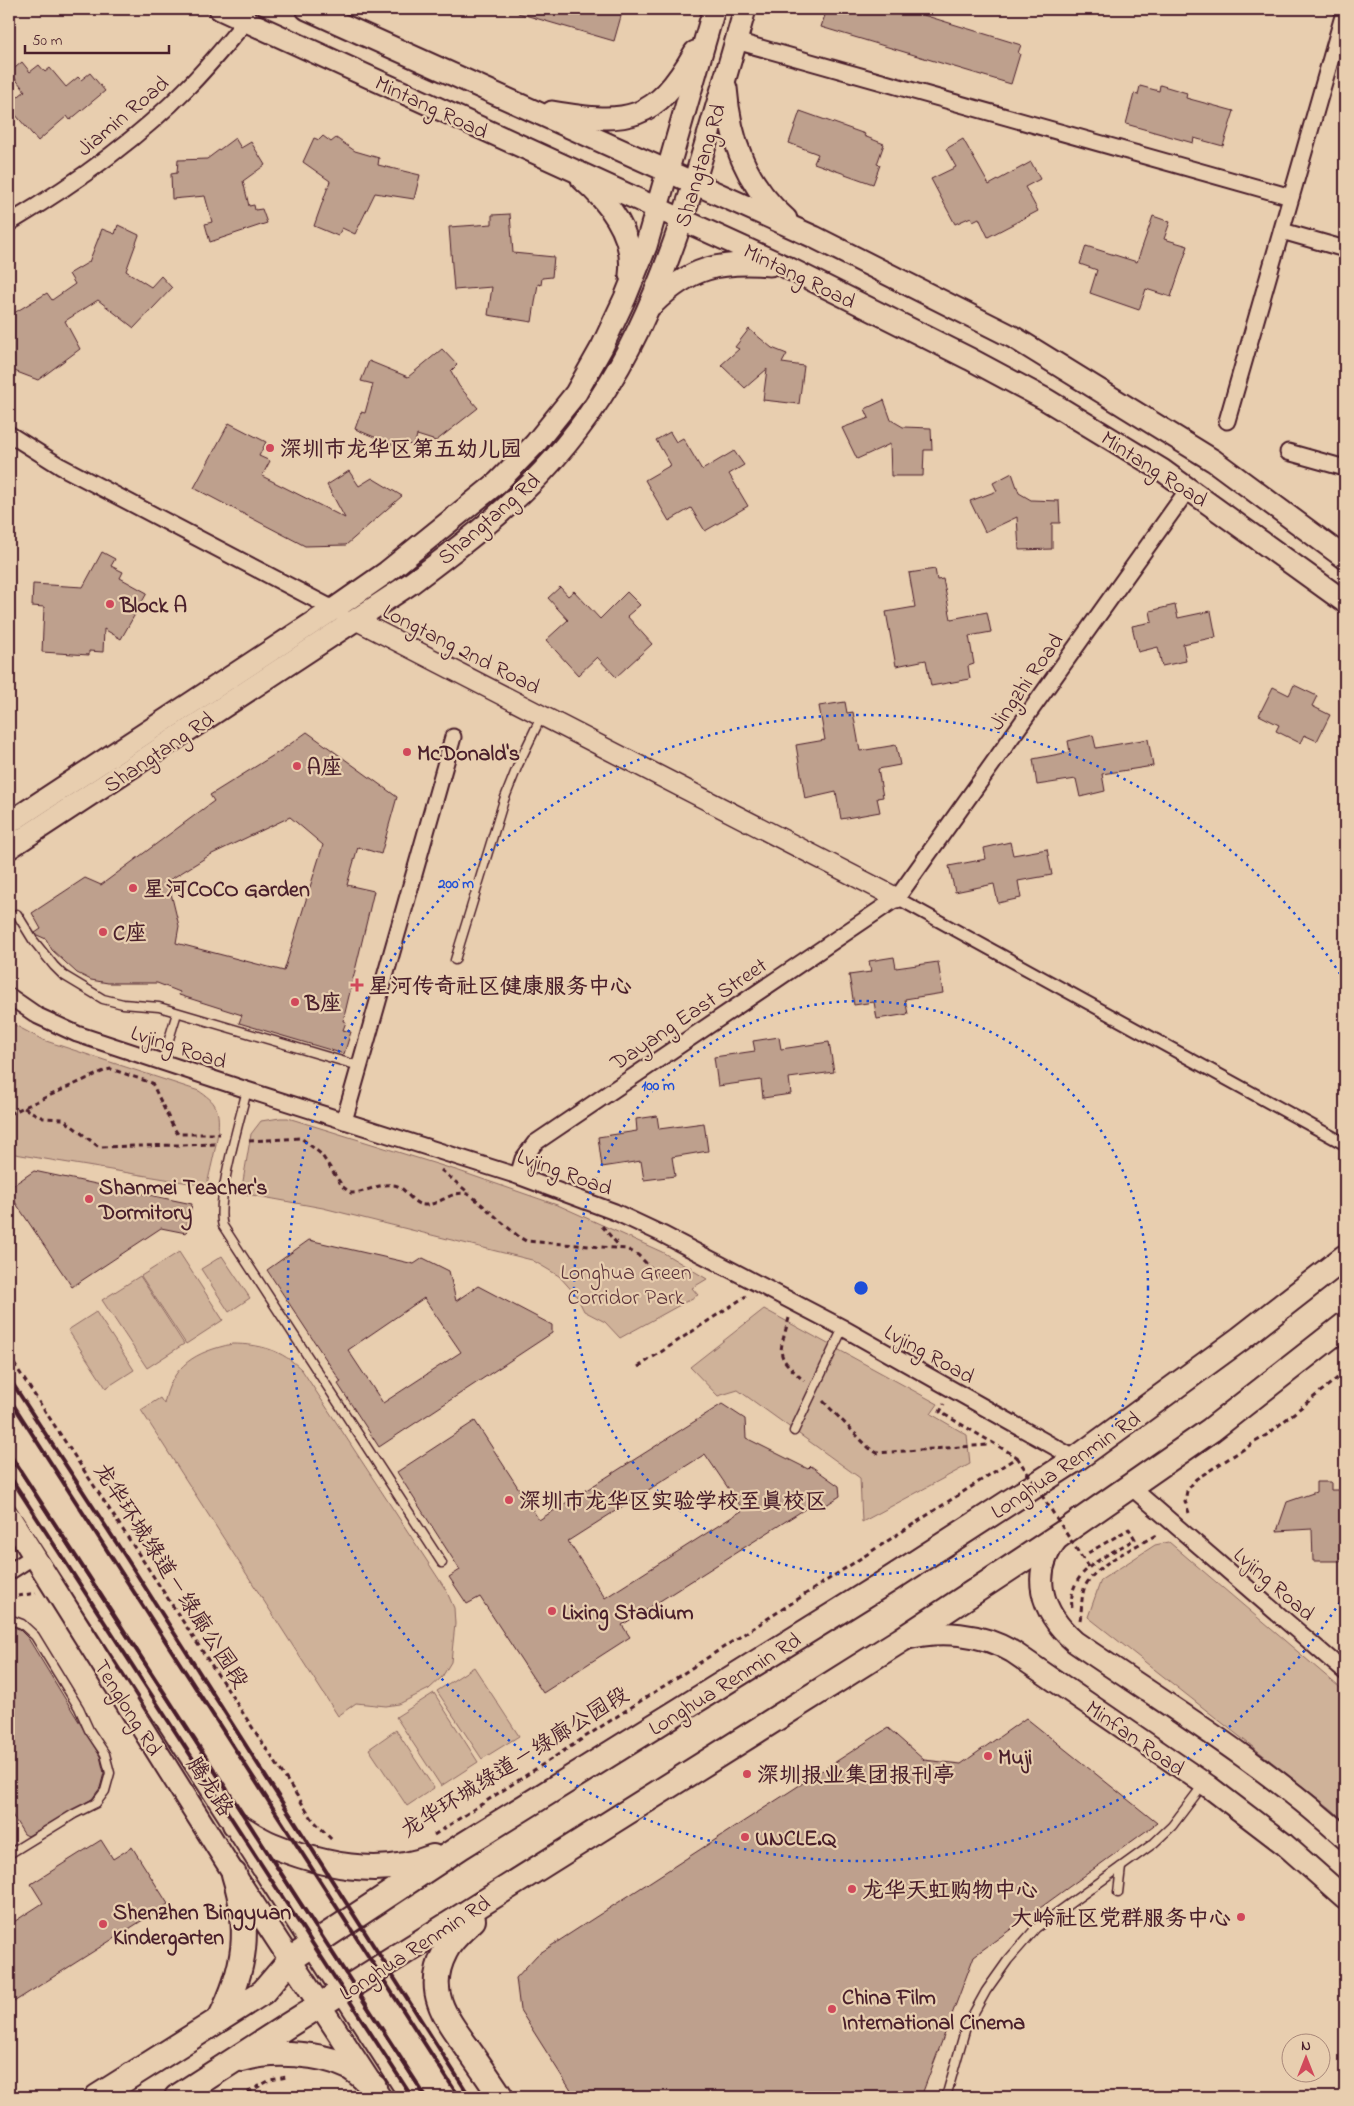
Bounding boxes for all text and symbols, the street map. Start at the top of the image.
scale bar [25,22,169,54]
text: 50 m [32,30,63,52]
street label: Jiamin Road [71,69,177,165]
street label: Mintang Road [368,69,493,150]
street label: Shangtang Rd [668,100,737,232]
street label: Mintang Road [737,237,860,320]
street label: Mintang Road [1093,424,1213,518]
place label: 深圳市龙华区第五幼儿园 [280,435,522,467]
marker: 深圳市龙华区第五幼儿园 [264,442,276,454]
street label: Shangtang Rd [431,466,549,575]
place label: Block A [119,591,187,623]
street label: Longtang 2nd Road [376,597,545,705]
marker: Block A [104,598,116,610]
street label: Jingzhi Road [982,627,1074,739]
street label: Shangtang Rd [98,705,222,803]
place label: McDonald's [417,739,520,771]
marker: McDonald's [401,746,413,758]
place label: A座 [307,753,343,785]
marker: A座 [291,760,303,772]
text: 200 m [437,873,474,895]
place label: 星河COCO Garden [143,875,310,907]
marker: 星河COCO Garden [127,882,139,894]
place label: C座 [113,919,147,951]
marker: C座 [97,926,109,938]
street label: Dayang East Street [604,951,776,1081]
place label: 星河传奇社区健康服务中心 [368,972,632,1004]
marker: 星河传奇社区健康服务中心 [350,978,364,992]
place label: B座 [304,989,342,1021]
marker: B座 [289,996,301,1008]
street label: Lvjing Road [126,1018,230,1080]
text: 100 m [641,1075,675,1097]
street label: Lvjing Road [512,1142,616,1207]
place label: Shanmei Teacher's Dormitory [98,1173,267,1231]
marker: Shanmei Teacher's Dormitory [83,1193,95,1205]
park label: Longhua Green Corridor Park [561,1258,691,1315]
centre of rings [852,1279,870,1297]
street label: Lvjing Road [877,1318,980,1395]
street label: Longhua Renmin Rd [985,1404,1149,1529]
street label: 龙华环城绿道－绿廊公园段 [84,1457,255,1696]
place label: 深圳市龙华区实验学校至真校区 [519,1487,827,1519]
marker: 深圳市龙华区实验学校至真校区 [503,1494,515,1506]
street label: Lvjing Road [1224,1541,1321,1631]
place label: Lixing Stadium [562,1598,693,1631]
marker: Lixing Stadium [546,1605,558,1617]
street label: Longhua Renmin Rd [643,1626,809,1746]
street label: Tenglong Rd [83,1654,169,1763]
street label: 龙华环城绿道－绿廊公园段 [395,1680,636,1847]
street label: Minfan Road [1078,1694,1190,1785]
place label: Muji [998,1743,1032,1775]
marker: Muji [982,1750,994,1762]
street label: 腾龙路 [177,1751,240,1824]
place label: 深圳报业集团报刊亭 [757,1761,955,1793]
marker: 深圳报业集团报刊亭 [741,1768,753,1780]
place label: UNCLE.Q [755,1824,837,1856]
marker: UNCLE.Q [739,1831,751,1843]
place label: 龙华天虹购物中心 [862,1876,1038,1908]
marker: 龙华天虹购物中心 [846,1883,858,1895]
street label: Longhua Renmin Rd [334,1889,498,2011]
place label: Shenzhen Bingyuan Kindergarten [113,1898,291,1956]
place label: 大岭社区党群服务中心 [1011,1904,1231,1936]
marker: 大岭社区党群服务中心 [1235,1911,1247,1923]
marker: Shenzhen Bingyuan Kindergarten [97,1918,109,1930]
place label: China Film International Cinema [842,1983,1025,2040]
marker: China Film International Cinema [826,2003,838,2015]
north arrow [1282,2034,1332,2084]
text: N [1301,2036,1311,2057]

